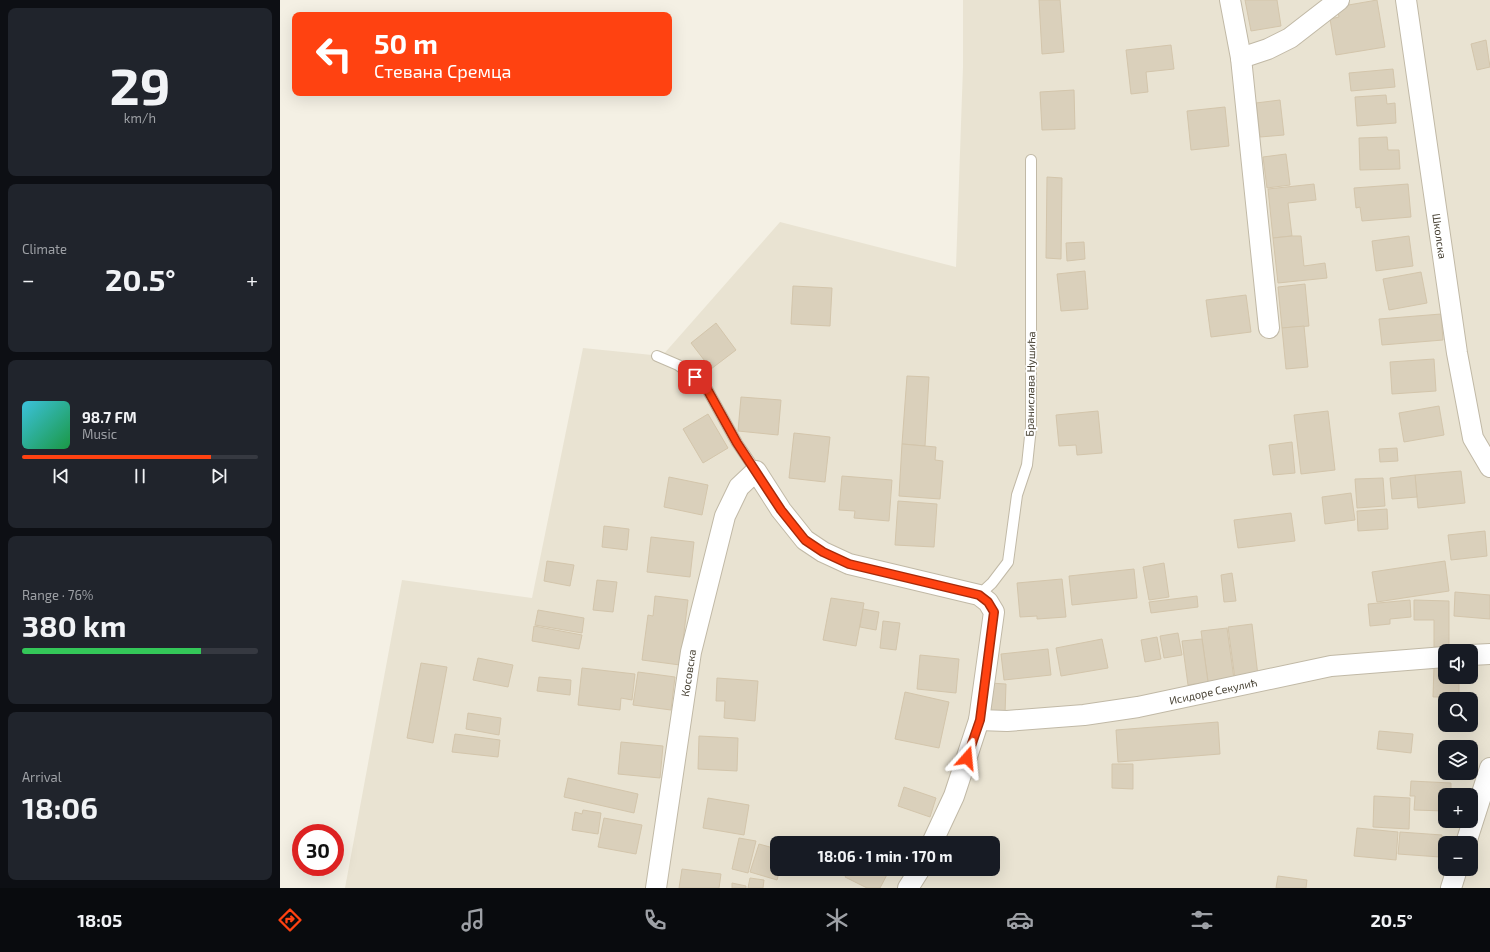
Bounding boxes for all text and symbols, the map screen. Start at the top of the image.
text: 50 m [374,26,438,60]
icon: left [308,28,360,80]
text: 29 [110,53,170,115]
text: Стевана Сремца [374,60,512,82]
text: km/h [124,110,156,126]
street label: Школска [1430,212,1450,260]
text: Climate [22,241,67,257]
text: 20.5° [105,261,176,297]
text: − [22,266,35,292]
text: + [246,266,258,292]
street label: Бранислава Нушића [1023,331,1038,437]
pin [678,360,712,394]
icon: arrive [684,366,706,388]
text: 98.7 FM [82,408,137,426]
text: Music [82,426,117,442]
icon: previous [50,465,72,487]
icon: pause [129,465,151,487]
icon: next [208,465,230,487]
text: Range · 76% [22,587,94,603]
text: 380 km [22,607,126,643]
map controls [1438,644,1478,876]
button: sound [1438,644,1478,684]
street label: Косовска [678,648,698,698]
street label: Исидоре Секулић [1168,675,1258,708]
button: search [1438,692,1478,732]
position arrow [946,737,988,779]
button: layers [1438,740,1478,780]
text: Arrival [22,769,62,785]
button: + [1438,788,1478,828]
text: 18:06 [22,789,98,825]
speed limit sign: 30 [292,824,344,876]
button: − [1438,836,1478,876]
text: 18:06 · 1 min · 170 m [818,847,952,865]
icon: directions [276,906,304,934]
icon: music [459,906,487,934]
icon: phone [641,906,669,934]
icon: climate [823,906,851,934]
icon: car [1006,906,1034,934]
icon: filters [1188,906,1216,934]
text: 18:05 [77,909,122,931]
text: 20.5° [1370,909,1413,931]

